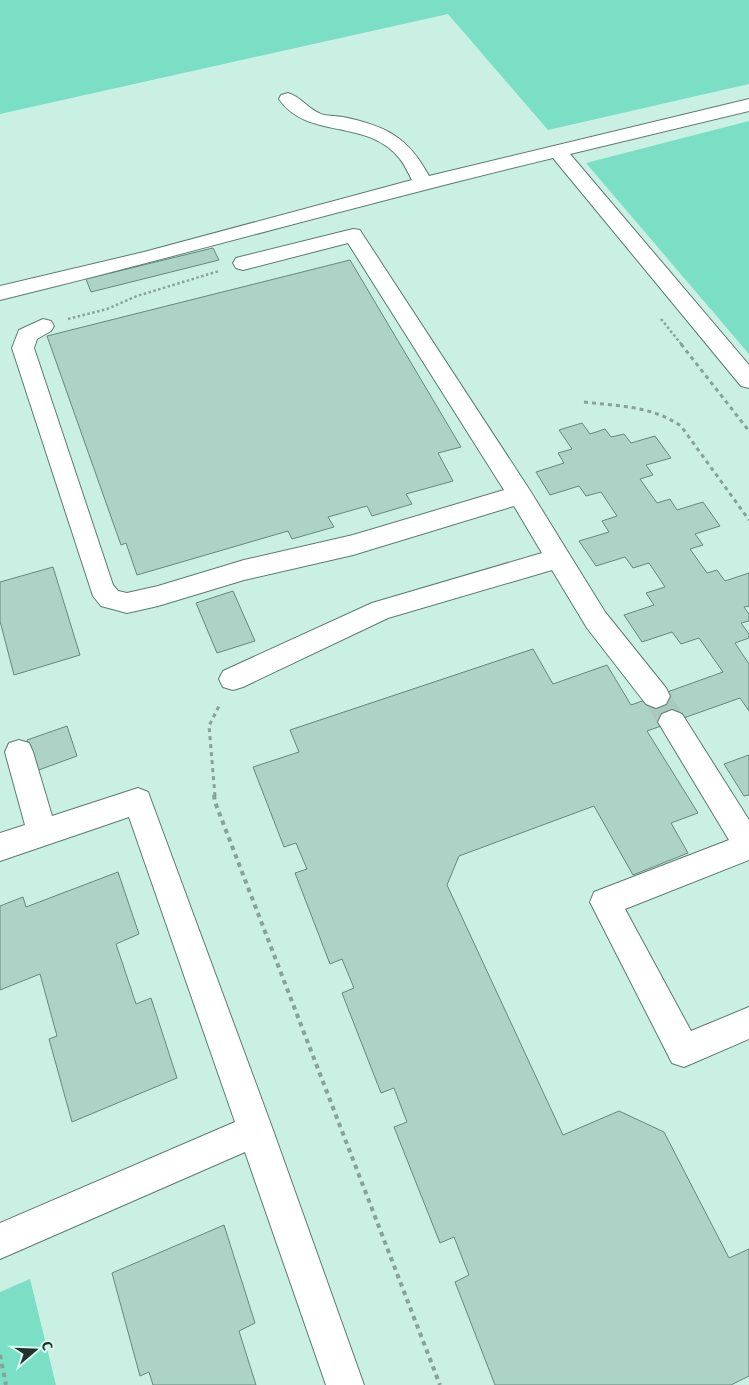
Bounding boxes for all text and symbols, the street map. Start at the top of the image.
north arrow [10,1325,60,1375]
text: С [37,1339,56,1353]

